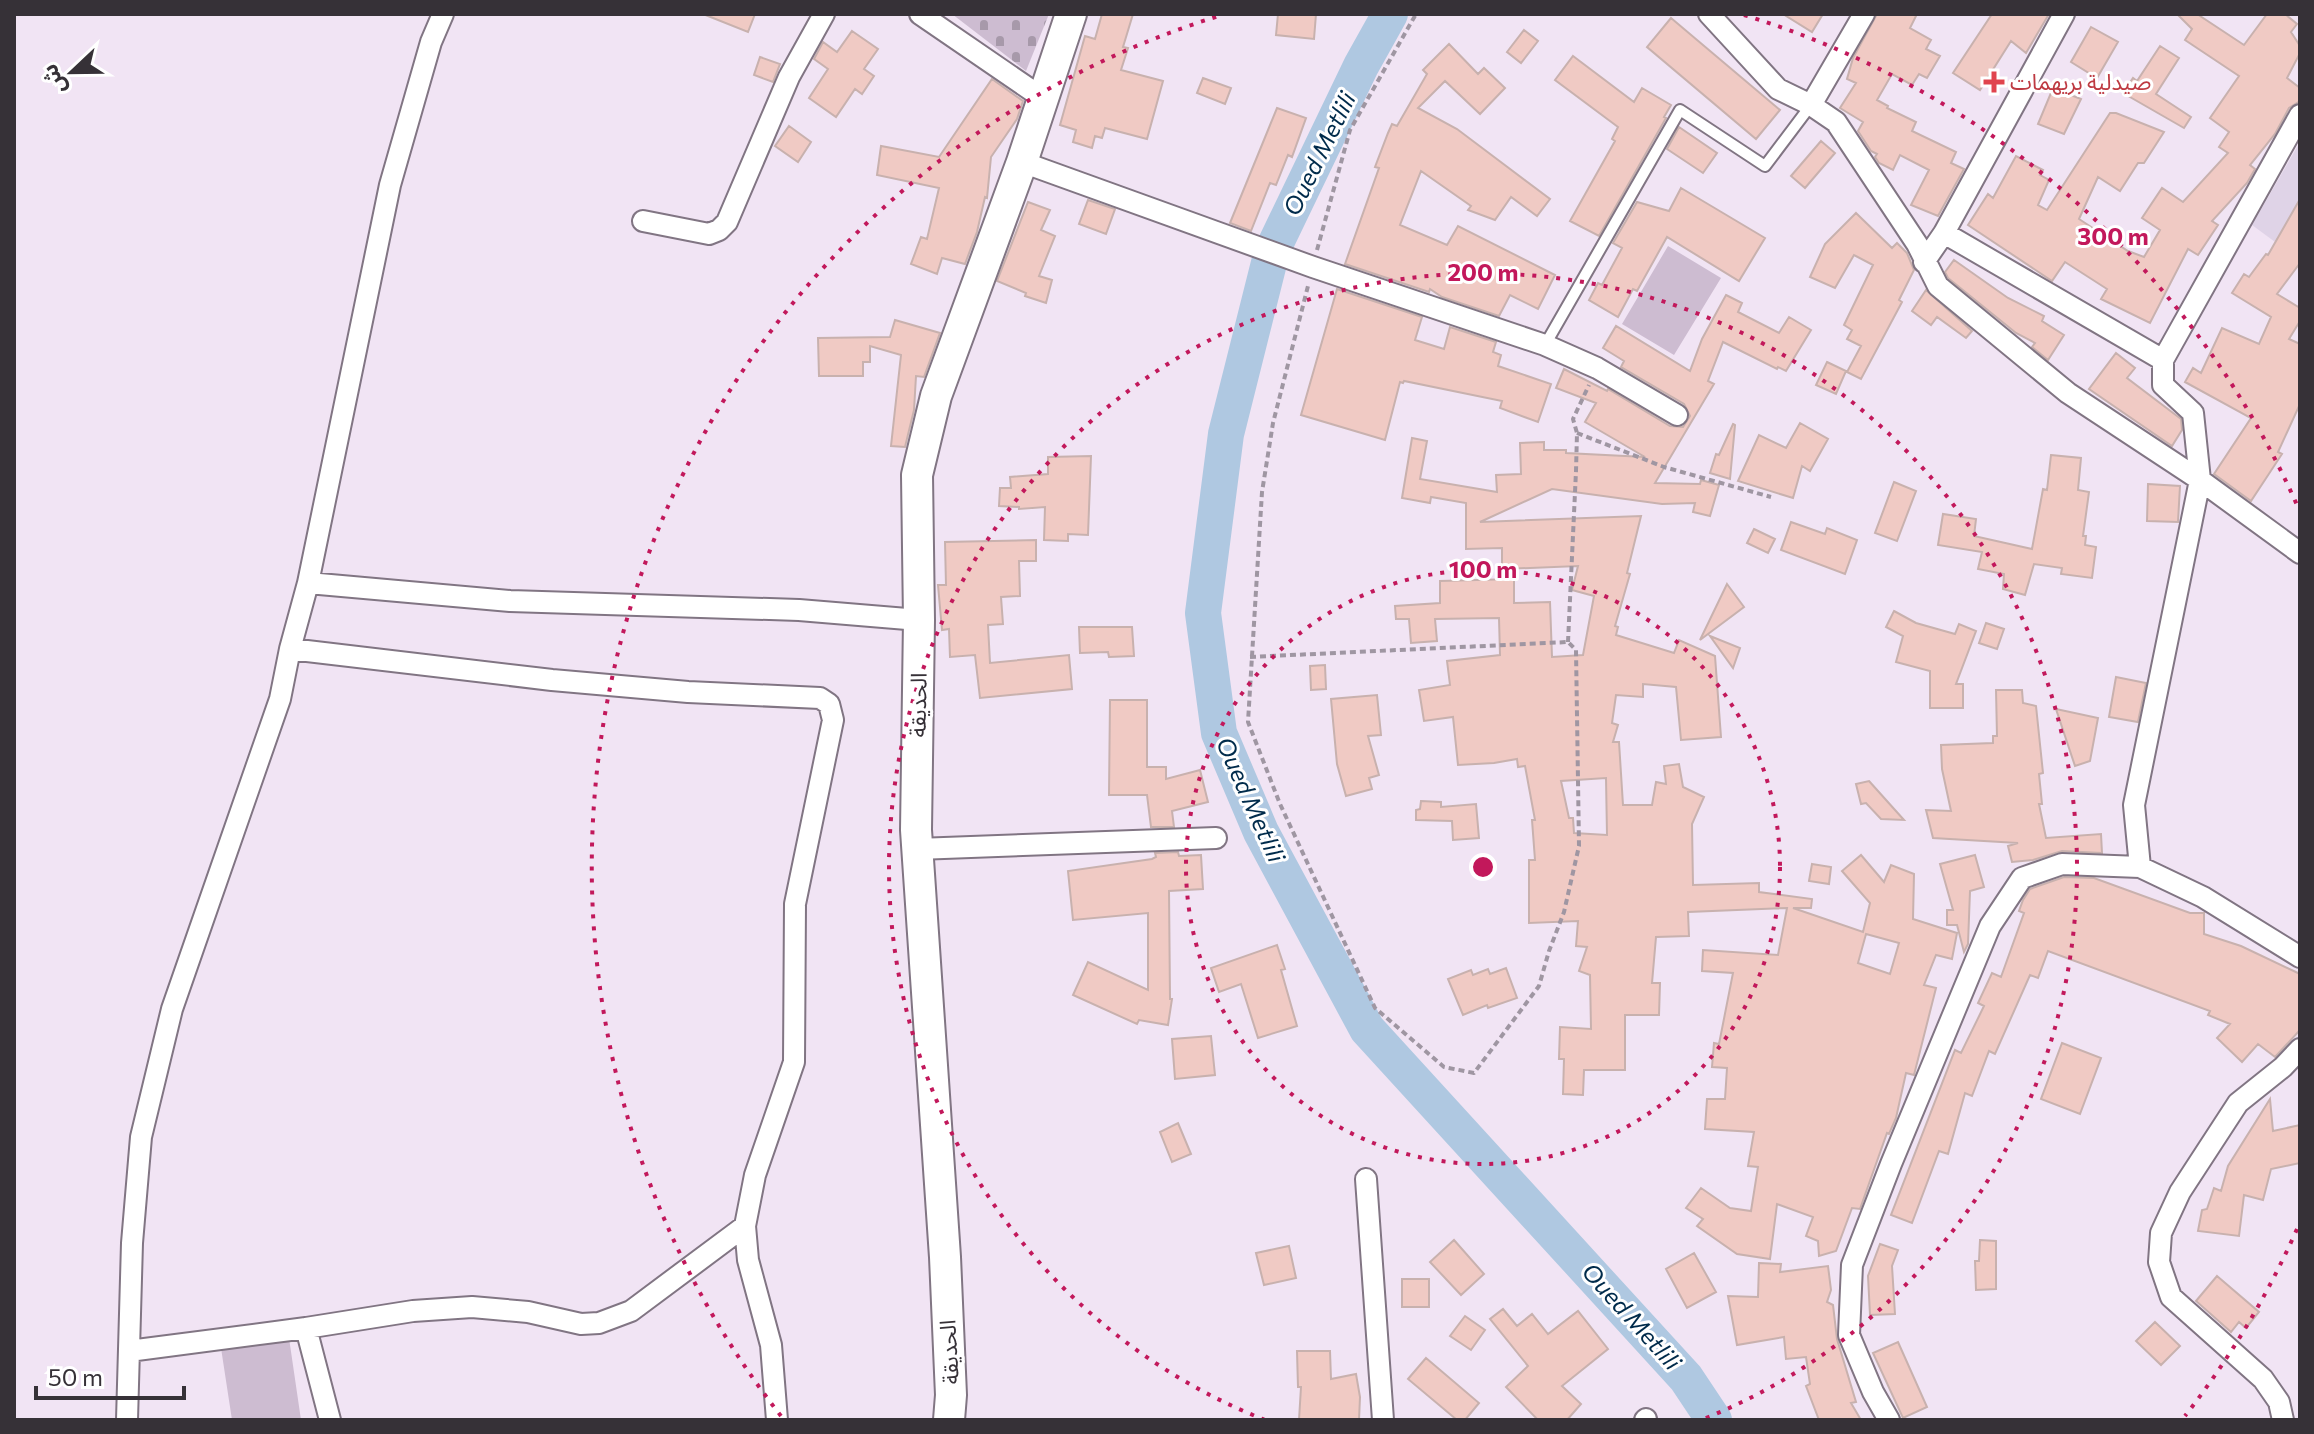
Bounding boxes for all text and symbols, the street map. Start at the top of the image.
north arrow [32,32,112,112]
text: ش [35,61,71,99]
place label: صيدلية بريهمات [2010,68,2151,95]
marker: صيدلية بريهمات [1985,73,2003,91]
water label: Oued Metlili [1276,86,1361,220]
text: 300 m [2077,221,2149,250]
text: 200 m [1448,257,1518,286]
text: 100 m [1449,554,1517,583]
street label: الحديقة [903,672,932,738]
water label: Oued Metlili [1211,732,1292,867]
centre of rings [1469,853,1497,881]
water label: Oued Metlili [1577,1257,1688,1376]
street label: الحديقة [933,1319,964,1385]
scale bar [36,1350,184,1400]
text: 50 m [48,1362,103,1391]

